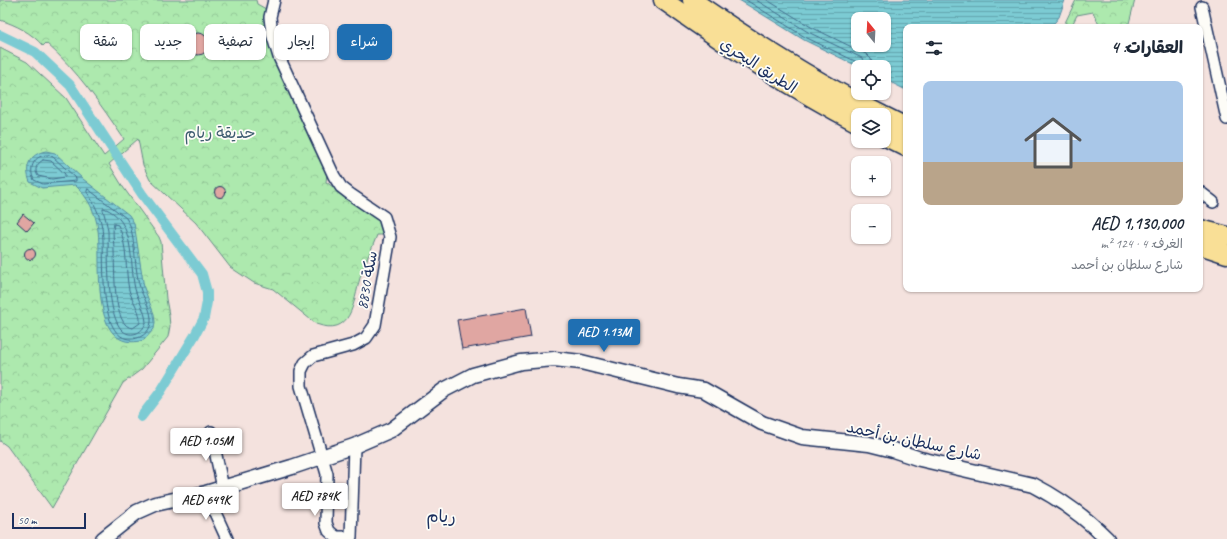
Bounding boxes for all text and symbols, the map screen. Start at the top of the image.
north arrow [851,12,891,52]
map controls [851,12,891,244]
chip: شقة [80,24,132,60]
chip: جديد [140,24,196,60]
chip: تصفية [204,24,266,60]
chip: إيجار [274,24,329,60]
chip: شراء [337,24,392,60]
street label: الطريق البحري [716,34,801,99]
icon: filters [923,37,945,59]
text: العقارات: 4 [1111,37,1183,58]
button: locate [851,60,891,100]
icon: home [1017,107,1089,179]
button: layers [851,108,891,148]
park label: حديقة ريام [185,123,255,145]
button: + [851,156,891,196]
button: − [851,204,891,244]
text: AED 1,130,000 [1091,213,1183,234]
text: الغرف: 4 · 124 m² [1101,236,1183,252]
street label: سكة 8830 [352,249,382,311]
text: شارع سلطان بن أحمد [1071,257,1183,273]
pin: AED 1.13M [558,319,650,353]
text: AED 1.13M [577,324,631,340]
street label: شارع سلطان بن أحمد [844,417,983,466]
pin: AED 1.05M [160,428,252,462]
text: AED 1.05M [179,433,233,449]
pin: AED 784K [274,483,356,517]
pin: AED 649K [165,487,247,521]
text: AED 784K [291,488,339,504]
text: AED 649K [182,492,230,508]
district label: ريام [426,506,456,529]
scale bar [12,511,86,530]
text: 50 m [18,513,37,527]

